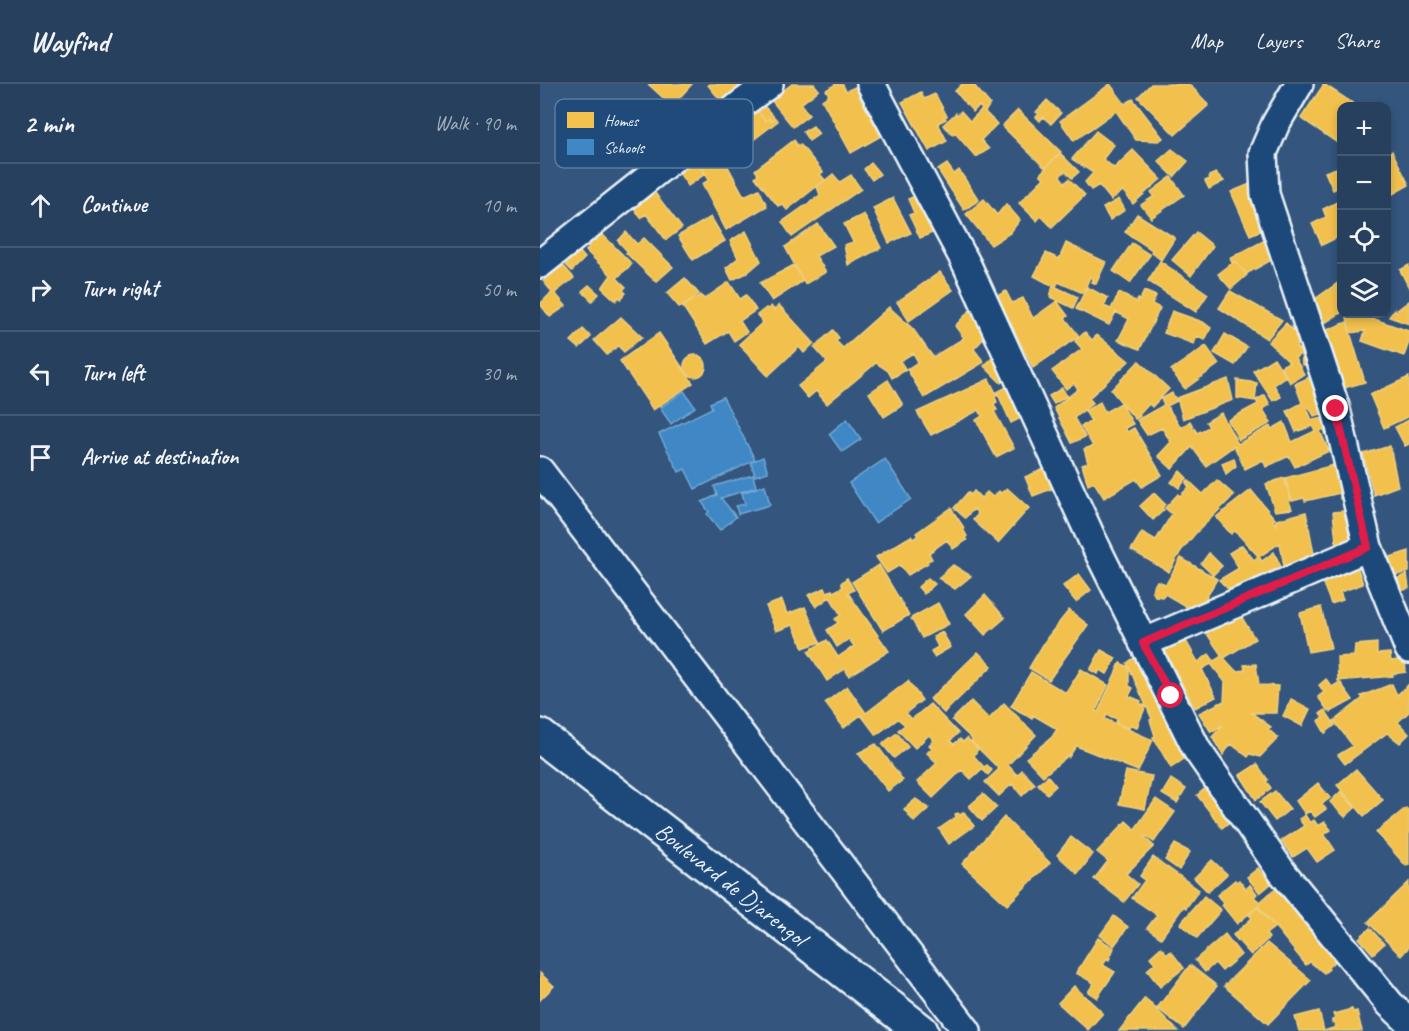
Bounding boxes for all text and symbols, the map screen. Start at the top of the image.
text: Wayfind [30,24,109,59]
text: Map [1190,28,1223,54]
text: Layers [1256,28,1302,54]
text: Share [1335,28,1379,54]
legend [555,99,753,168]
map controls [1337,102,1391,318]
button: + [1337,102,1391,156]
text: 2 min [24,107,74,140]
text: Walk · 90 m [435,111,516,136]
text: Homes [604,111,640,131]
text: Schools [604,138,645,158]
button: − [1337,156,1391,210]
icon: ahead [24,189,57,222]
text: Continue [81,191,147,219]
text: 10 m [482,193,516,218]
button: locate [1337,210,1391,264]
button: layers [1337,264,1391,318]
icon: right [24,273,57,306]
text: Turn right [81,275,158,303]
text: 50 m [482,277,516,302]
icon: left [24,357,57,390]
text: Turn left [81,359,145,387]
text: 30 m [482,361,516,386]
route end [1322,395,1348,421]
icon: arrive [24,441,57,474]
text: Arrive at destination [81,443,238,471]
route start [1157,682,1183,708]
street label: Boulevard de Djarengol [649,816,816,955]

